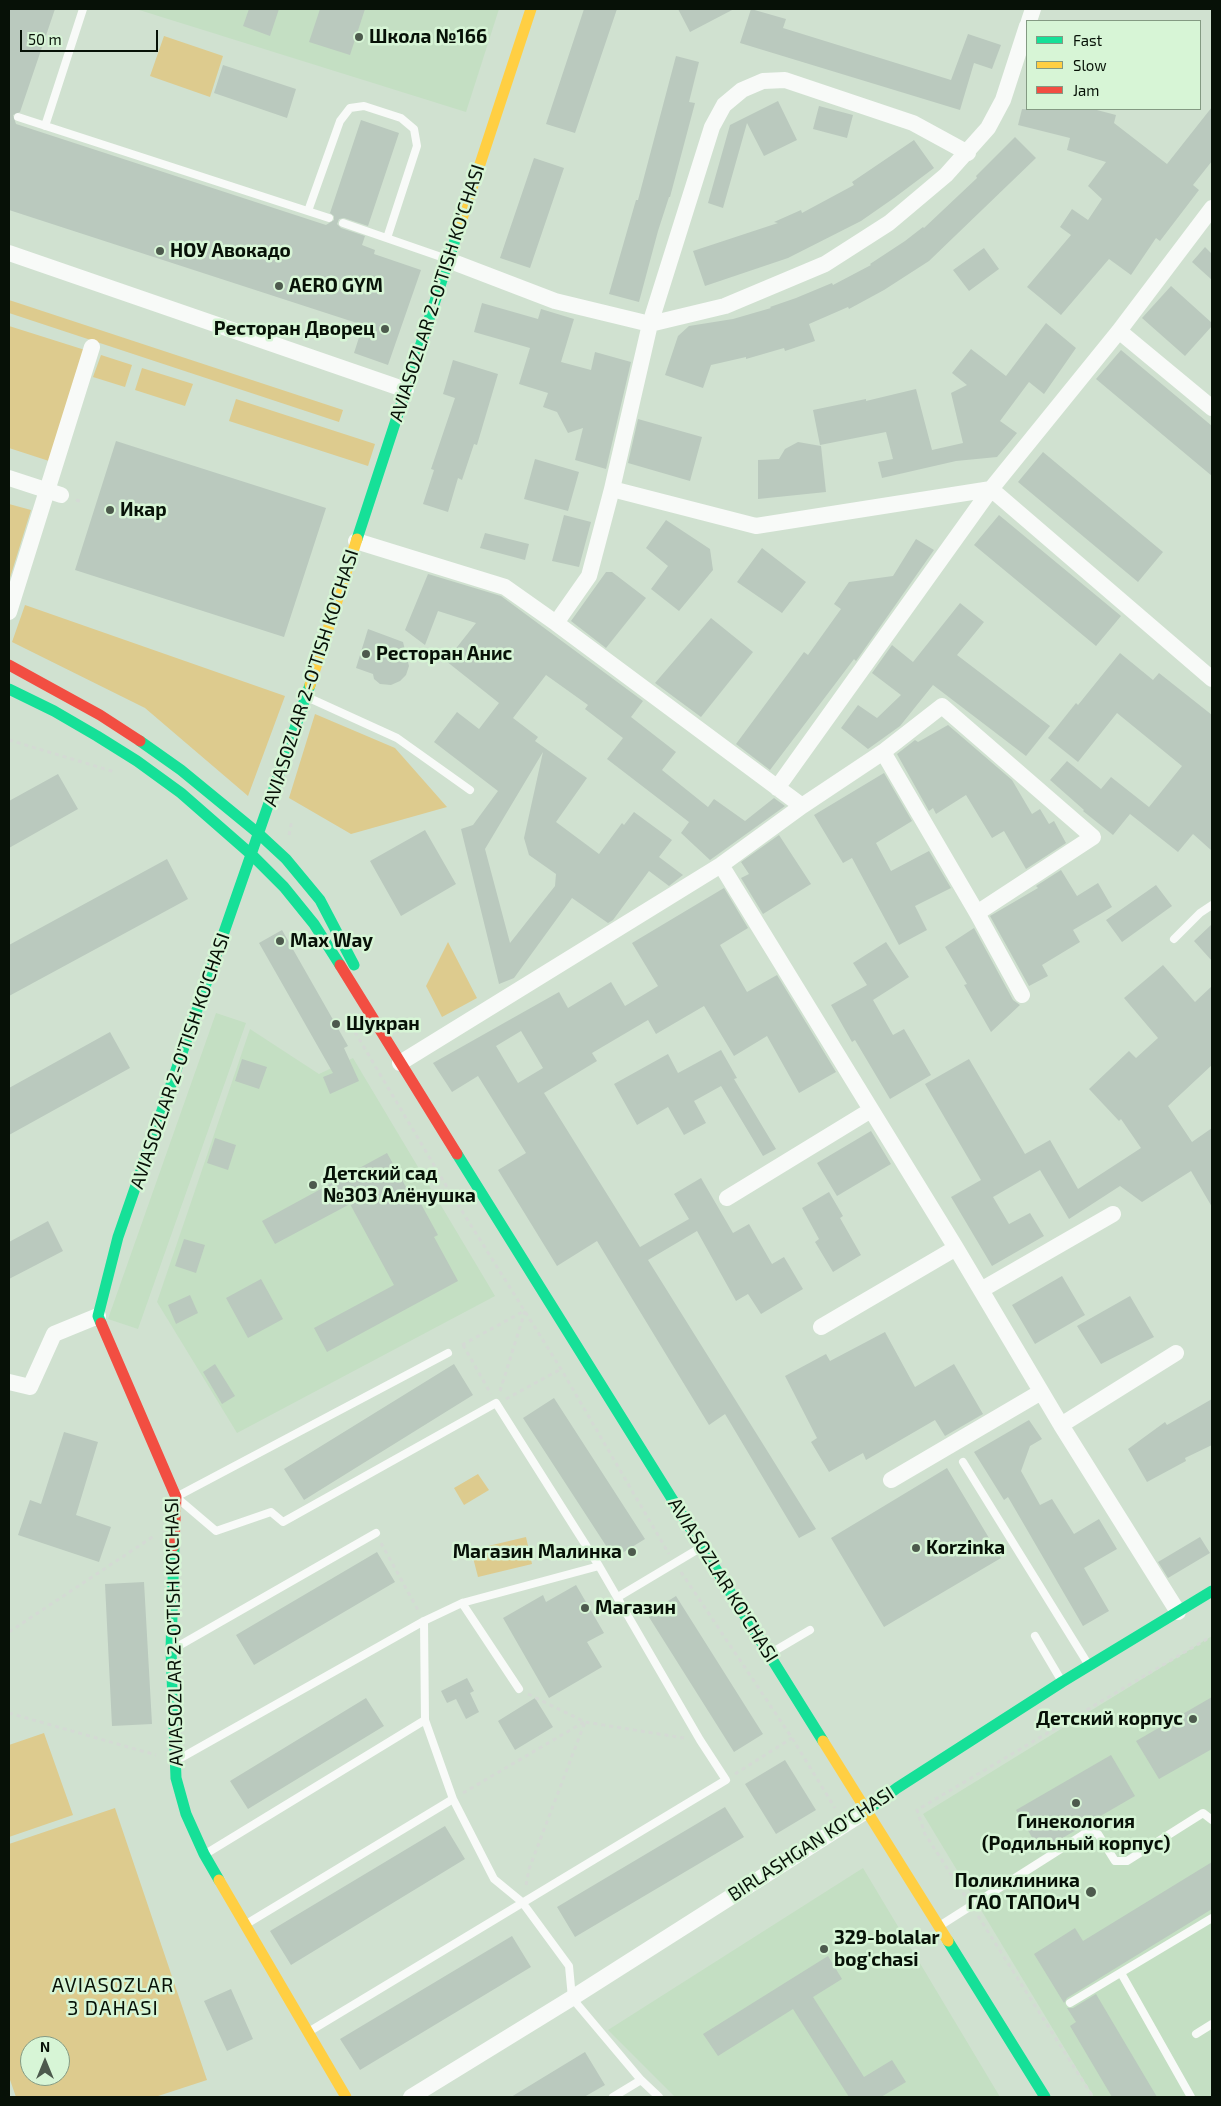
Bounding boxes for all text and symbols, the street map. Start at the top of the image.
scale bar [22,20,160,52]
legend [1026,20,1201,110]
place label: Школа №166 [369,26,487,48]
text: 50 m [28,30,62,48]
marker: Школа №166 [353,31,365,43]
text: Fast [1073,31,1102,49]
text: Slow [1073,56,1107,74]
text: Jam [1073,81,1099,99]
street label: AVIASOZLAR 2-O'TISH KO'CHASI [385,162,489,424]
place label: НОУ Авокадо [170,240,291,262]
marker: НОУ Авокадо [154,245,166,257]
place label: AERO GYM [289,275,383,297]
marker: AERO GYM [273,280,285,292]
place label: Ресторан Дворец [214,318,375,340]
marker: Ресторан Дворец [379,323,391,335]
place label: Икар [120,499,167,521]
marker: Икар [104,504,116,516]
street label: AVIASOZLAR 2-O'TISH KO'CHASI [259,547,363,809]
place label: Ресторан Анис [376,643,512,665]
marker: Ресторан Анис [360,648,372,660]
street label: AVIASOZLAR 2-O'TISH KO'CHASI [125,930,235,1192]
place label: Max Way [290,930,373,952]
marker: Max Way [274,935,286,947]
place label: Шукран [346,1013,420,1035]
marker: Шукран [330,1018,342,1030]
place label: Детский сад №303 Алёнушка [323,1163,476,1207]
marker: Детский сад №303 Алёнушка [307,1179,319,1191]
street label: AVIASOZLAR KO'CHASI [663,1494,783,1666]
street label: AVIASOZLAR 2-O'TISH KO'CHASI [160,1497,188,1767]
place label: Korzinka [926,1537,1005,1559]
place label: Магазин Малинка [453,1541,622,1563]
marker: Korzinka [910,1542,922,1554]
marker: Магазин Малинка [626,1546,638,1558]
place label: Магазин [595,1597,676,1619]
marker: Магазин [579,1602,591,1614]
place label: Детский корпус [1036,1708,1183,1730]
marker: Детский корпус [1187,1713,1199,1725]
street label: BIRLASHGAN KO'CHASI [724,1782,898,1906]
marker: Гинекология (Родильный корпус) [1070,1797,1082,1809]
place label: Гинекология (Родильный корпус) [982,1811,1170,1855]
place label: Поликлиника ГАО ТАПОиЧ [955,1870,1080,1914]
marker: Поликлиника ГАО ТАПОиЧ [1084,1885,1098,1899]
place label: 329-bolalar bog'chasi [834,1927,940,1971]
marker: 329-bolalar bog'chasi [818,1943,830,1955]
district label: AVIASOZLAR 3 DAHASI [51,1973,175,2020]
north arrow [20,2036,70,2086]
text: N [40,2038,50,2055]

